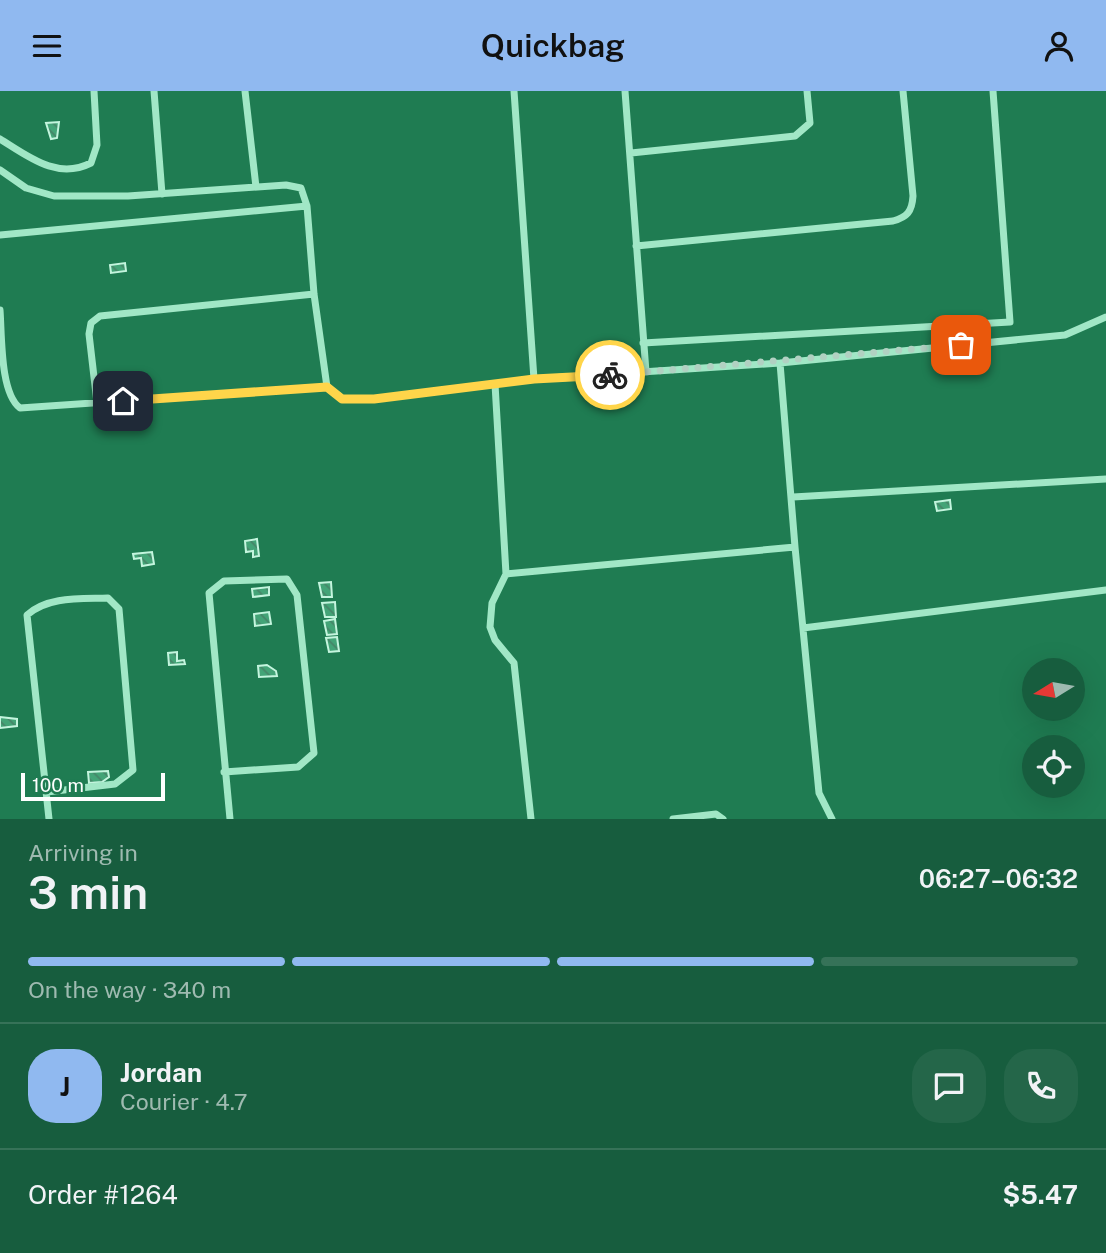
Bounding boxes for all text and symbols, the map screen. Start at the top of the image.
icon: menu [28,27,66,65]
text: Quickbag [481,27,625,64]
icon: person [1040,27,1078,65]
pin [931,315,991,375]
icon: bag [942,326,980,364]
courier [575,340,645,410]
icon: bike [591,356,629,394]
pin [93,371,153,431]
icon: home [104,382,142,420]
north arrow [1022,658,1085,721]
map controls [1022,658,1085,798]
button: locate [1022,735,1085,798]
scale bar [21,770,164,802]
text: 100 m [32,774,84,796]
text: Arriving in [28,839,138,866]
text: 06:27–06:32 [919,863,1078,894]
text: 3 min [28,865,148,919]
text: On the way · 340 m [28,976,231,1003]
button: chat [912,1049,986,1123]
button: phone [1004,1049,1078,1123]
text: Jordan [120,1057,202,1088]
text: J [60,1071,70,1102]
text: Courier · 4.7 [120,1088,248,1115]
text: Order #1264 [28,1179,178,1210]
text: $5.47 [1002,1179,1078,1210]

